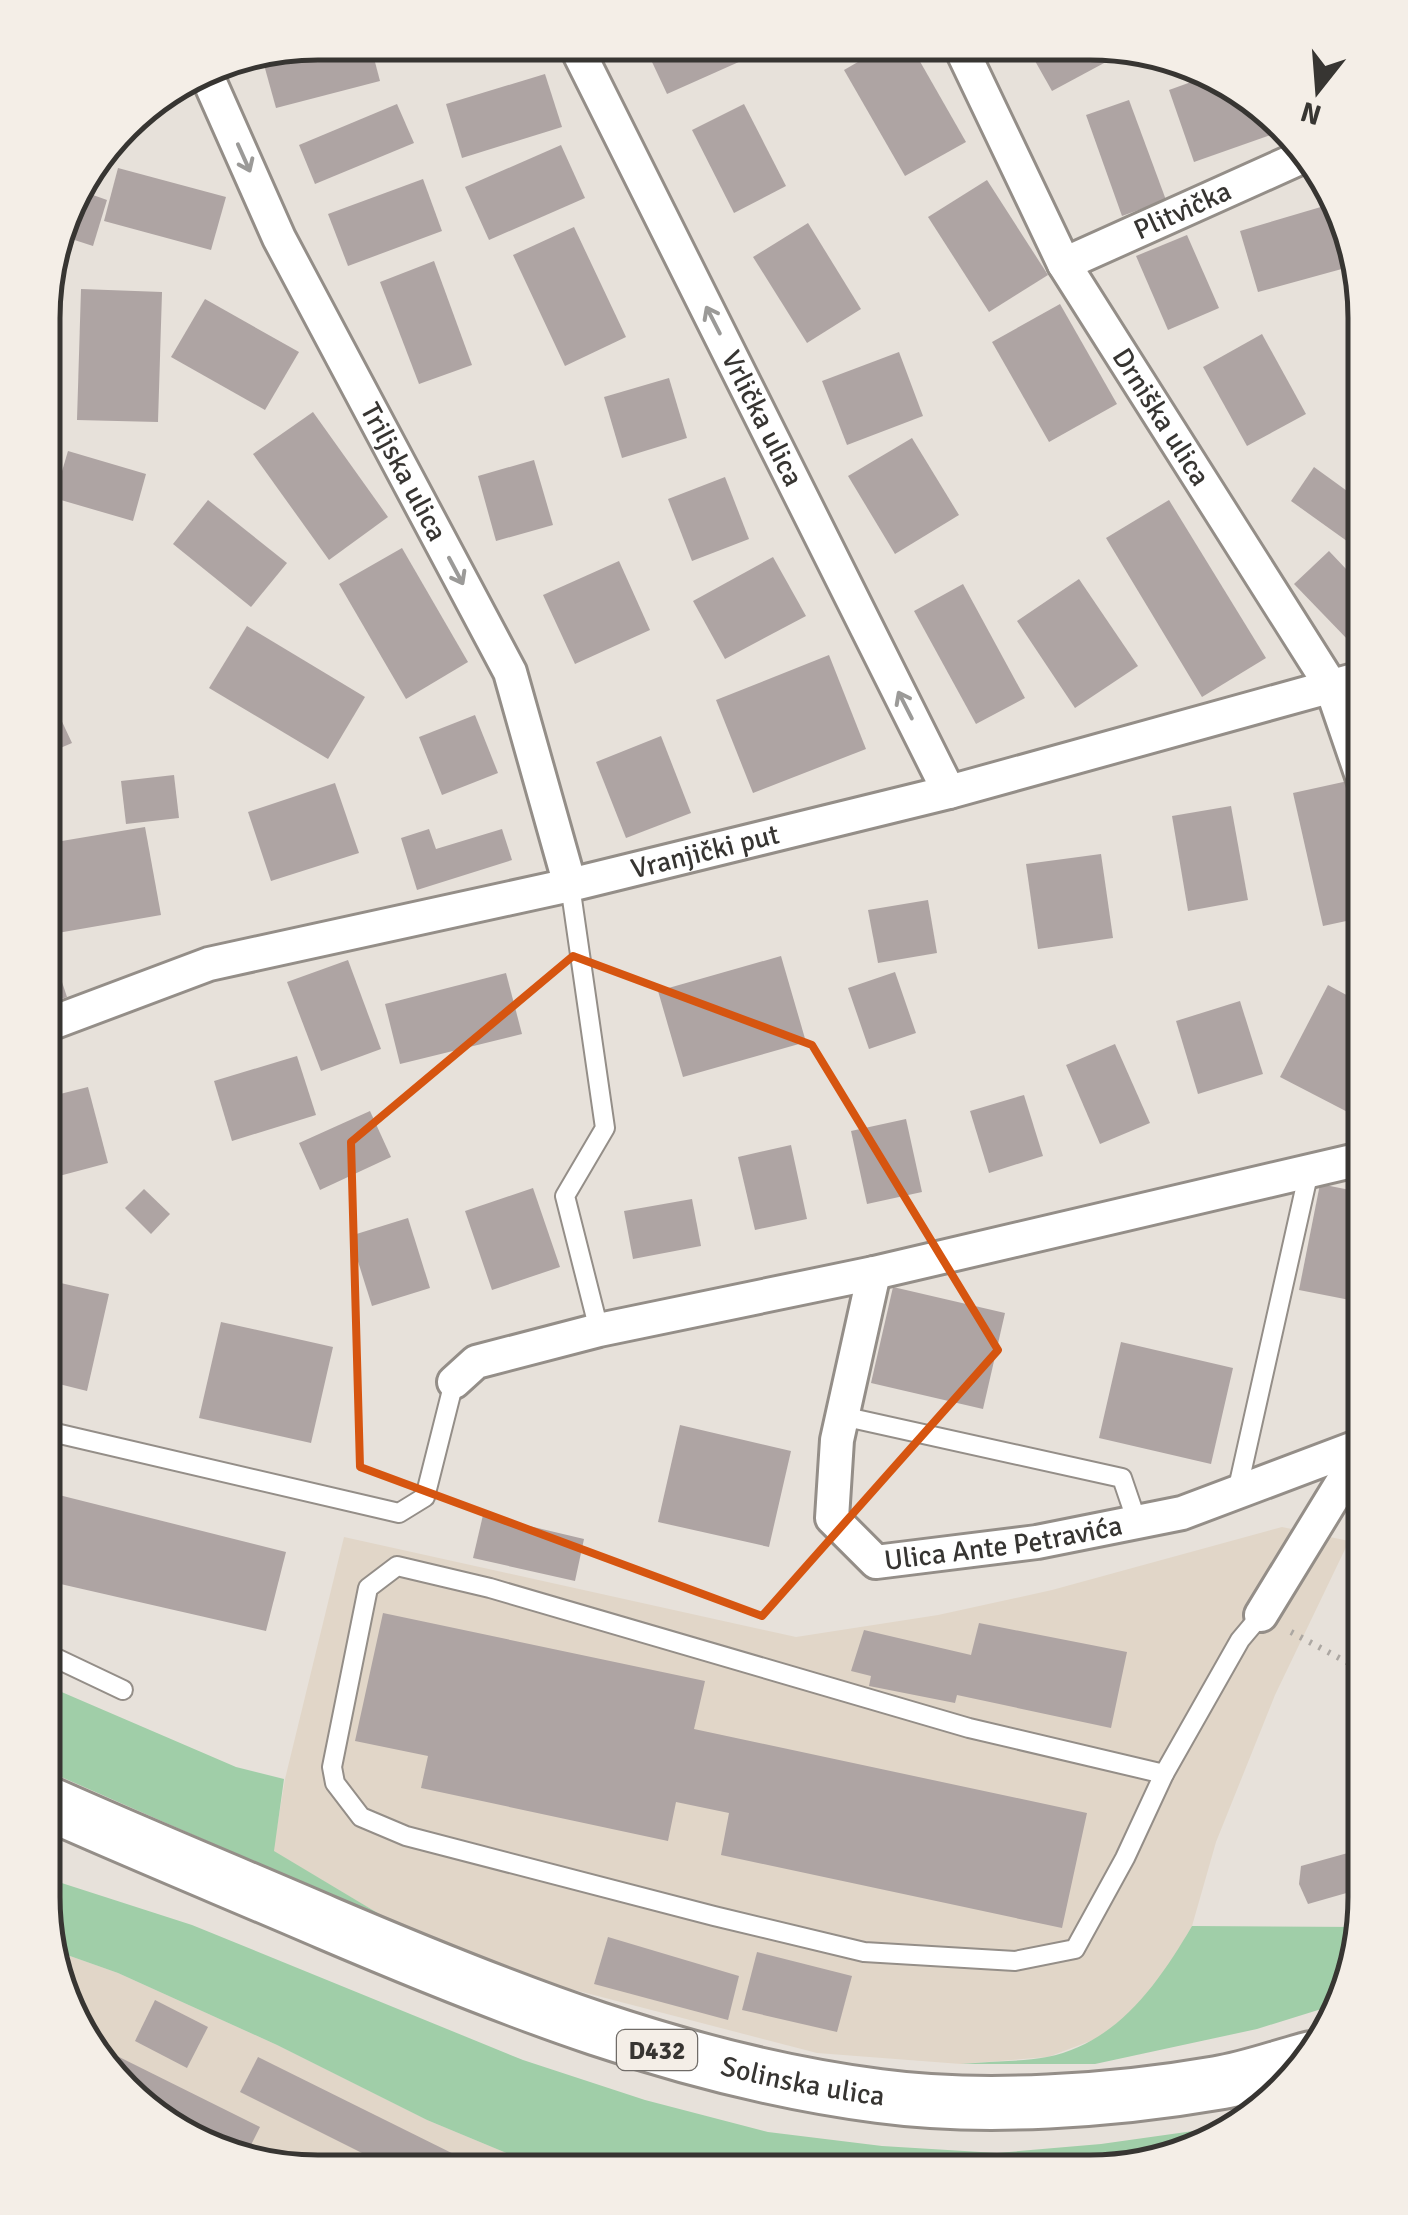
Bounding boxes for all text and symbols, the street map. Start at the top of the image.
north arrow [1268,40,1368,140]
text: N [1297,94,1325,132]
one-way arrow [236,142,254,173]
street label: Plitvička [1129,174,1236,247]
one-way arrow [703,306,722,336]
street label: Drniška ulica [1105,342,1217,492]
street label: Vrlička ulica [714,345,810,492]
street label: Triljska ulica [353,397,454,547]
one-way arrow [447,556,466,586]
one-way arrow [895,691,914,721]
street label: Vranjički put [628,817,783,886]
street label: Ulica Ante Petravića [882,1508,1125,1578]
road number: D432 [617,2030,697,2070]
street label: Solinska ulica [717,2049,887,2114]

